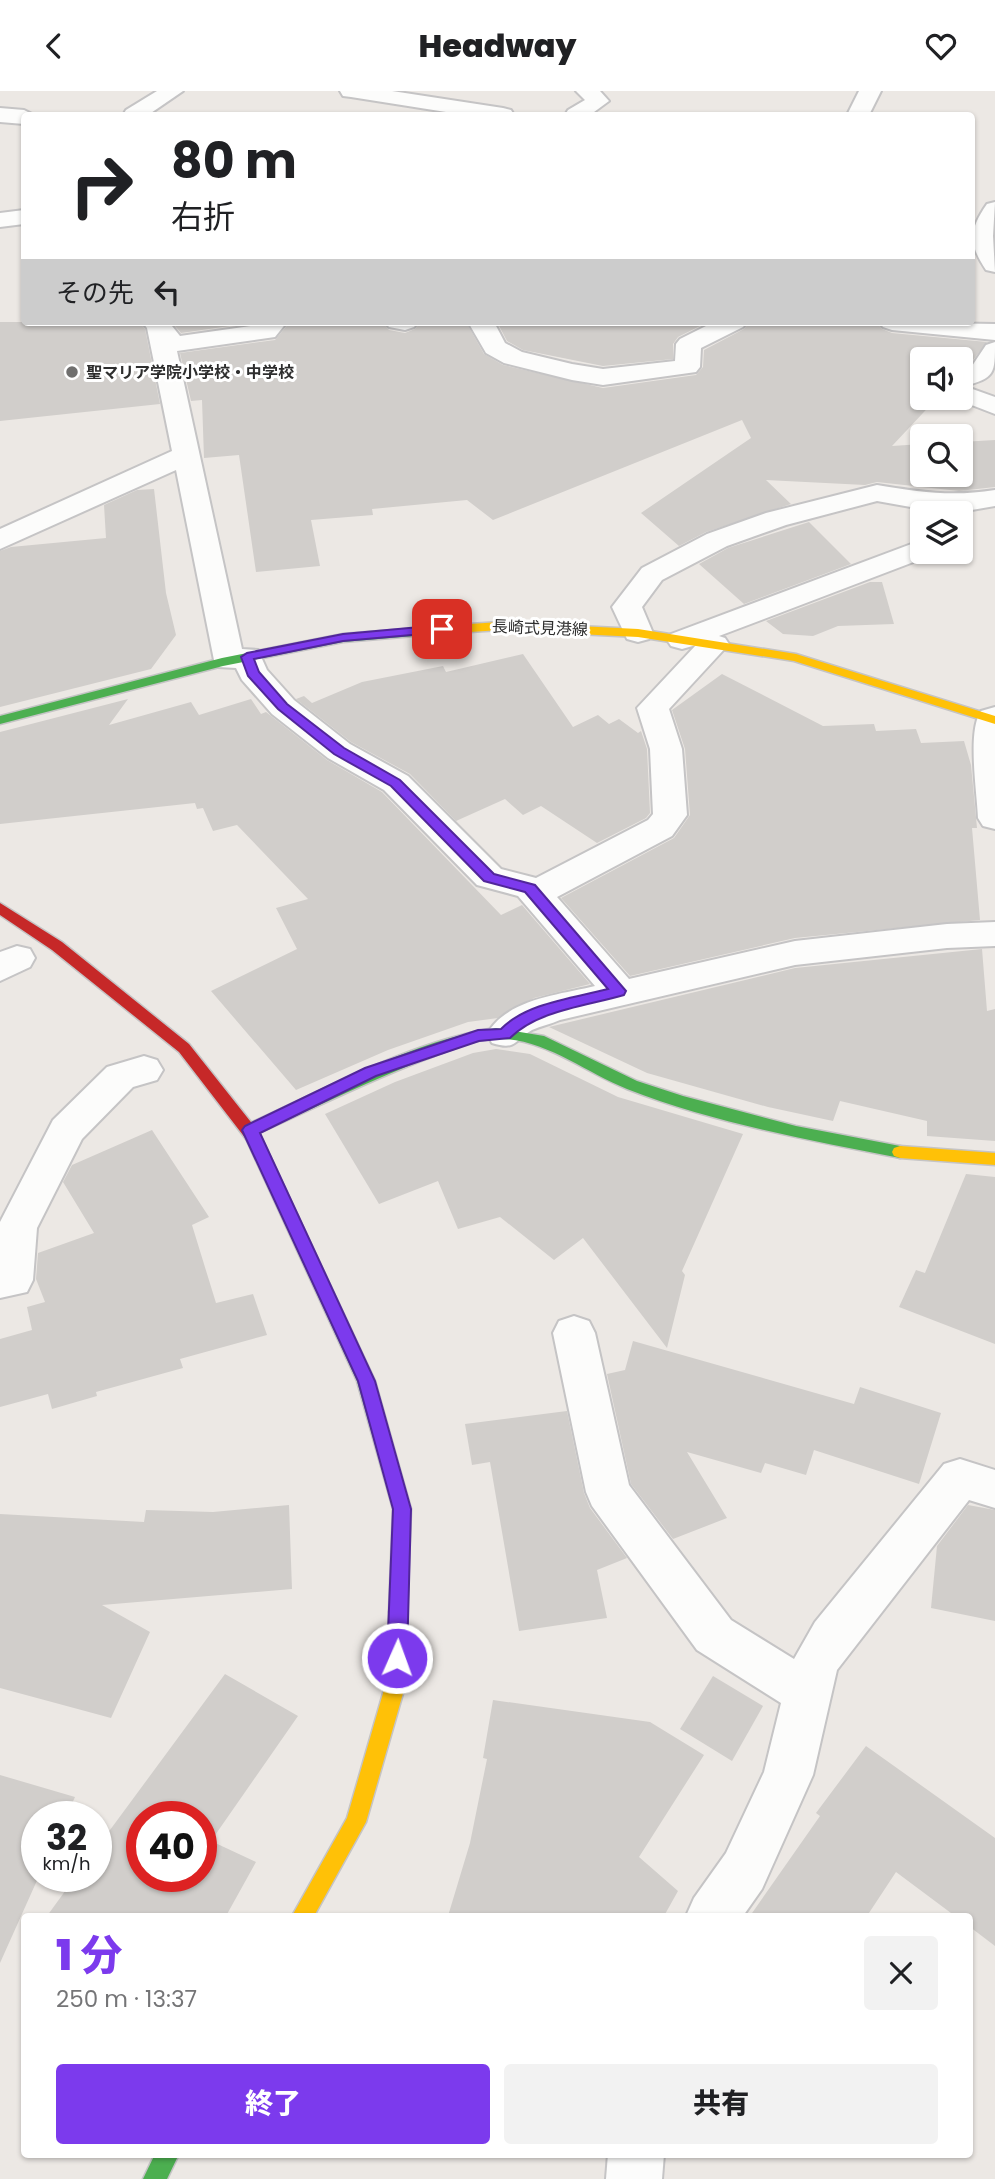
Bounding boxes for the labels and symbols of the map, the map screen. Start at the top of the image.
place label: 聖マリア学院小学校・中学校 [86,361,294,384]
marker: 聖マリア学院小学校・中学校 [64,364,80,380]
pin [412,599,472,659]
street label: 長崎式見港線 [492,615,588,641]
position arrow [360,1621,434,1695]
speed limit sign: 40 [126,1801,217,1892]

